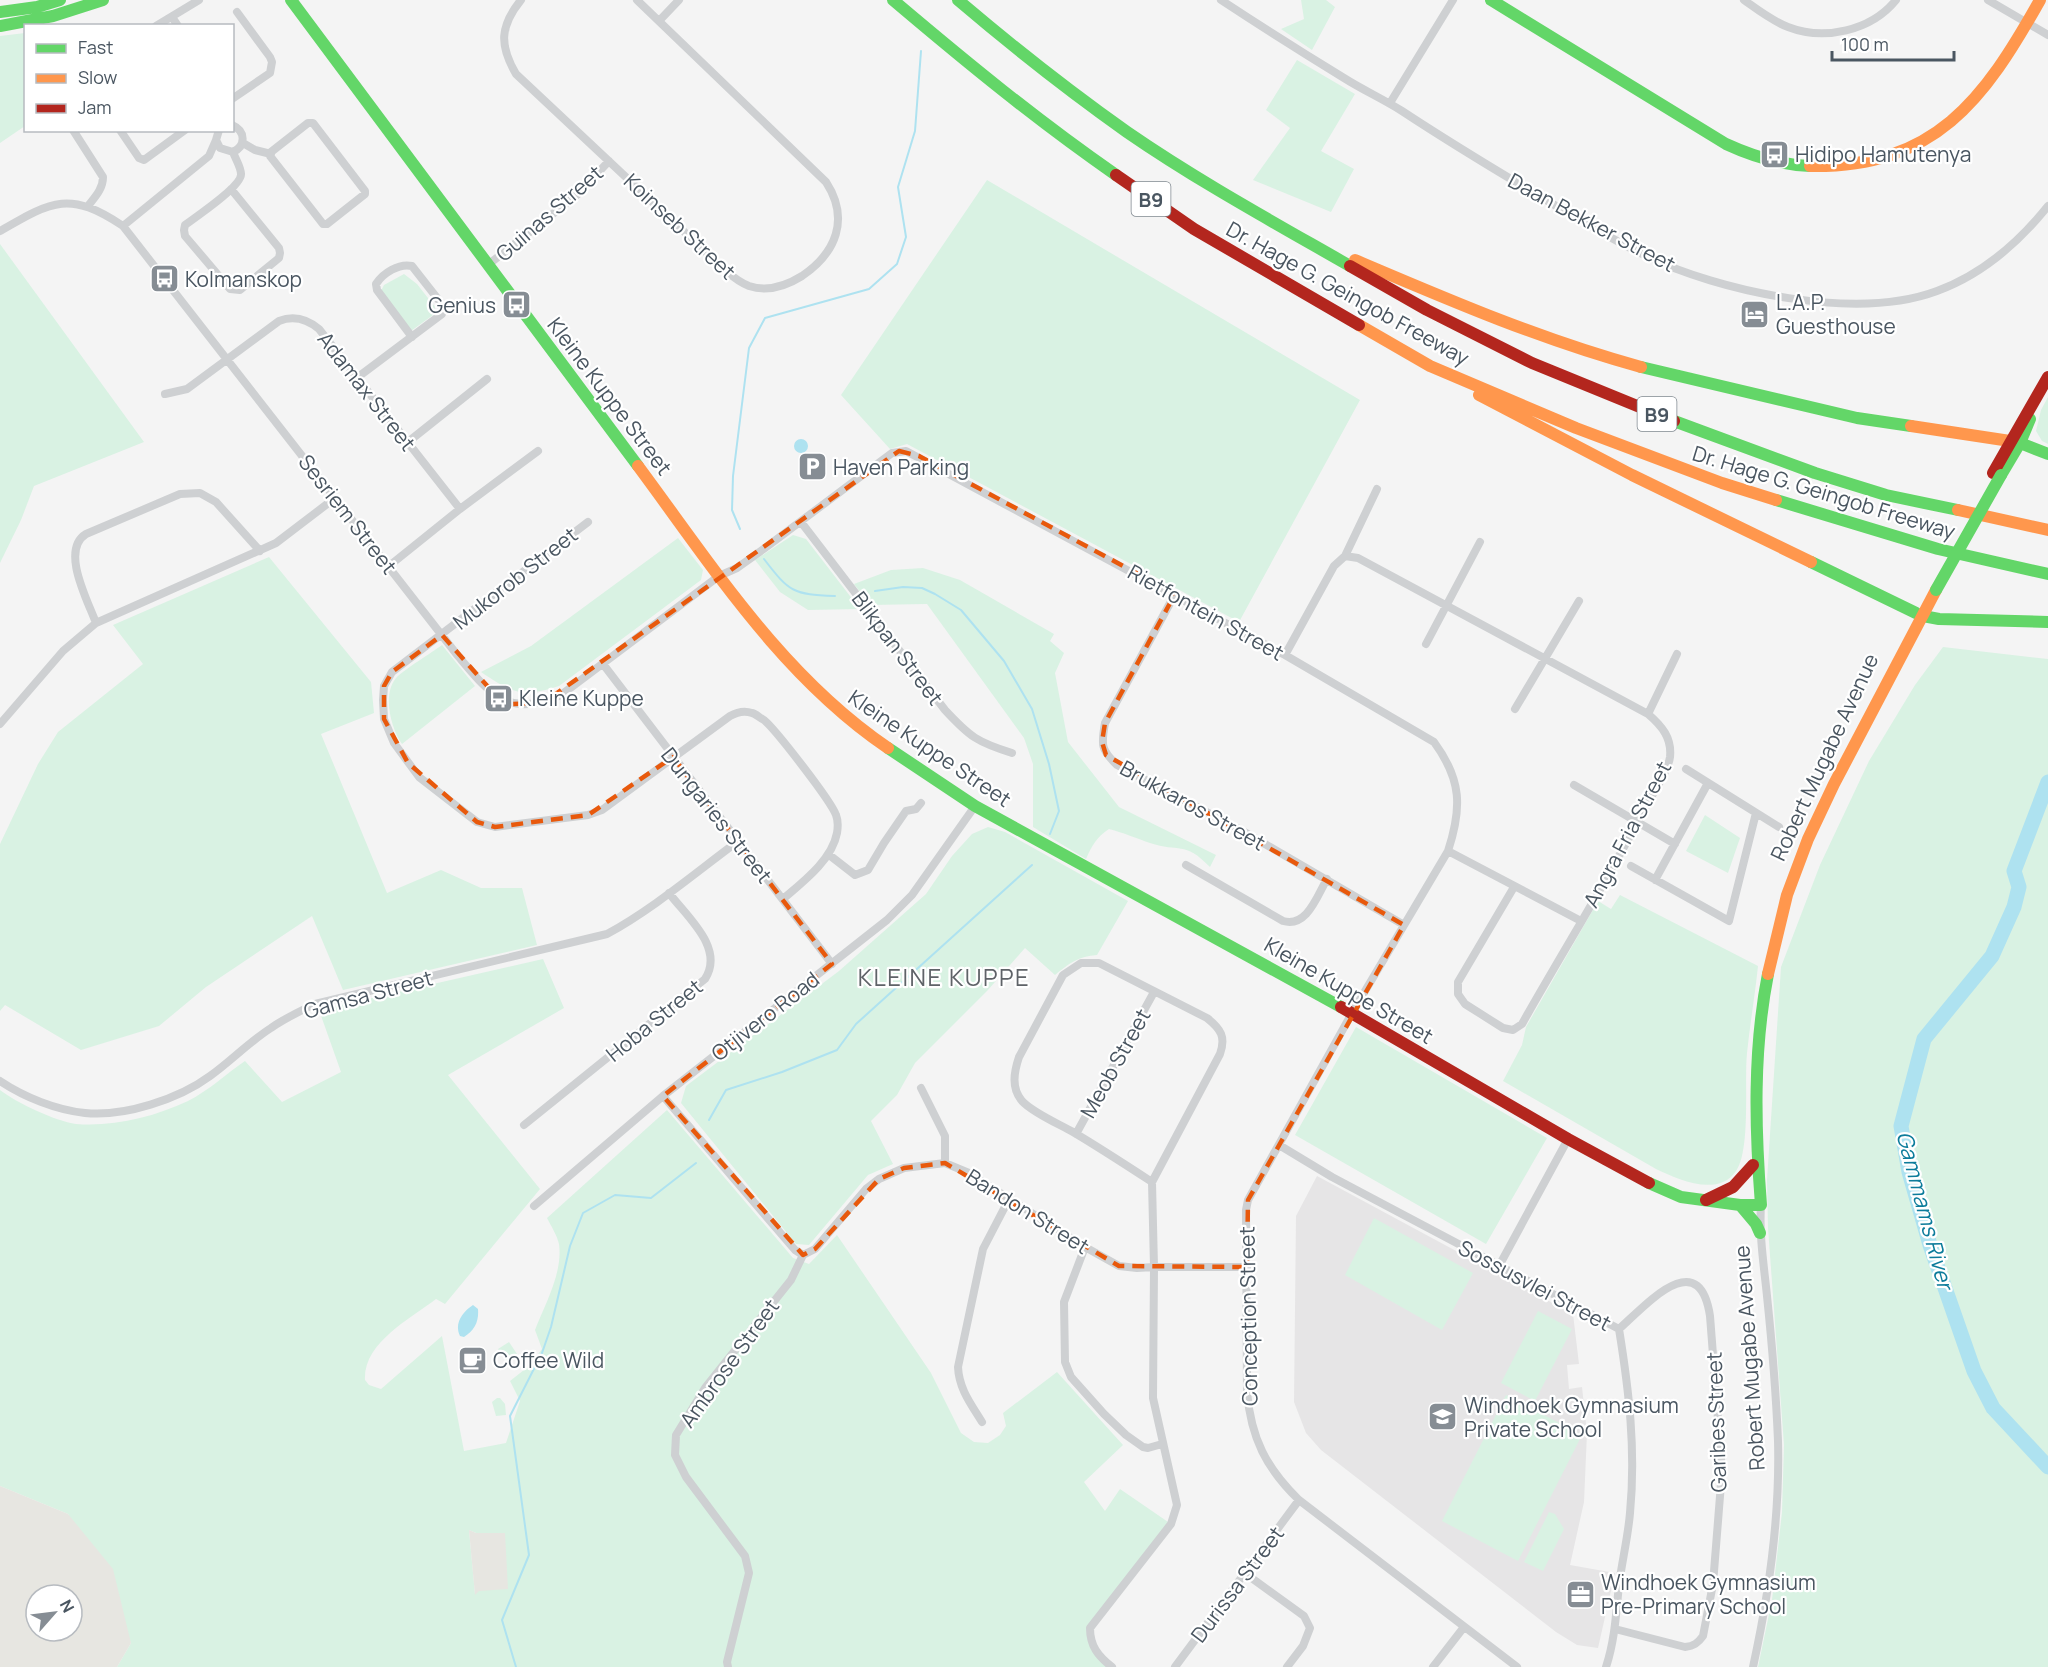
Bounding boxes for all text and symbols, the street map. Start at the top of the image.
legend [24,24,234,132]
scale bar [1832,24,1954,62]
text: 100 m [1841,32,1889,56]
text: Fast [78,35,113,59]
text: Slow [78,65,118,89]
text: Jam [78,95,112,119]
bus stop icon: Hidipo Hamutenya [1758,138,1790,170]
place label: Hidipo Hamutenya [1795,140,1971,168]
street label: Guinas Street [490,159,608,267]
street label: Daan Bekker Street [1503,166,1681,278]
street label: Koinseb Street [618,167,742,285]
road number: B9 [1132,182,1170,216]
street label: Dr. Hage G. Geingob Freeway [1222,214,1474,372]
bus stop icon: Kolmanskop [148,263,180,295]
place label: Kolmanskop [185,265,302,293]
place label: L.A.P. Guesthouse [1776,288,1896,340]
bus stop icon: Genius [501,289,533,321]
place label: Genius [428,291,496,319]
hotel icon: L.A.P. Guesthouse [1739,298,1771,330]
street label: Kleine Kuppe Street [541,311,679,481]
street label: Adamax Street [312,326,422,456]
road number: B9 [1638,397,1676,431]
street label: Dr. Hage G. Geingob Freeway [1689,439,1959,545]
street label: Sesriem Street [293,448,403,580]
parking icon: Haven Parking [796,451,828,483]
place label: Haven Parking [833,453,969,481]
street label: Mukorob Street [447,521,583,635]
street label: Rietfontein Street [1123,558,1289,666]
street label: Blikpan Street [846,585,950,711]
street label: Robert Mugabe Avenue [1764,649,1884,865]
bus stop icon: Kleine Kuppe [482,682,514,714]
street label: Kleine Kuppe Street [843,683,1017,813]
place label: Kleine Kuppe [519,684,644,712]
street label: Dungaries Street [655,741,779,889]
street label: Brukkaros Street [1115,753,1271,857]
street label: Angra Fria Street [1577,756,1677,912]
street label: Kleine Kuppe Street [1259,930,1439,1050]
district label: KLEINE KUPPE [858,960,1030,993]
street label: Gamsa Street [300,963,436,1025]
street label: Otjivero Road [705,965,825,1067]
street label: Hoba Street [600,972,708,1068]
street label: Meob Street [1074,1003,1156,1123]
water label: Gammams River [1889,1128,1961,1295]
street label: Bandon Street [961,1162,1095,1260]
street label: Conception Street [1232,1226,1264,1406]
street label: Sossusvlei Street [1454,1233,1616,1337]
street label: Robert Mugabe Avenue [1727,1245,1771,1471]
street label: Ambrose Street [673,1293,785,1433]
cafe icon: Coffee Wild [456,1344,488,1376]
place label: Coffee Wild [493,1346,604,1374]
street label: Garibes Street [1700,1351,1732,1493]
place label: Windhoek Gymnasium Private School [1464,1391,1679,1443]
school or university icon: Windhoek Gymnasium Private School [1427,1401,1459,1433]
street label: Durissa Street [1184,1520,1290,1648]
place label: Windhoek Gymnasium Pre-Primary School [1601,1568,1816,1620]
office icon: Windhoek Gymnasium Pre-Primary School [1564,1578,1596,1610]
north arrow [24,1583,84,1643]
text: N [55,1596,80,1616]

